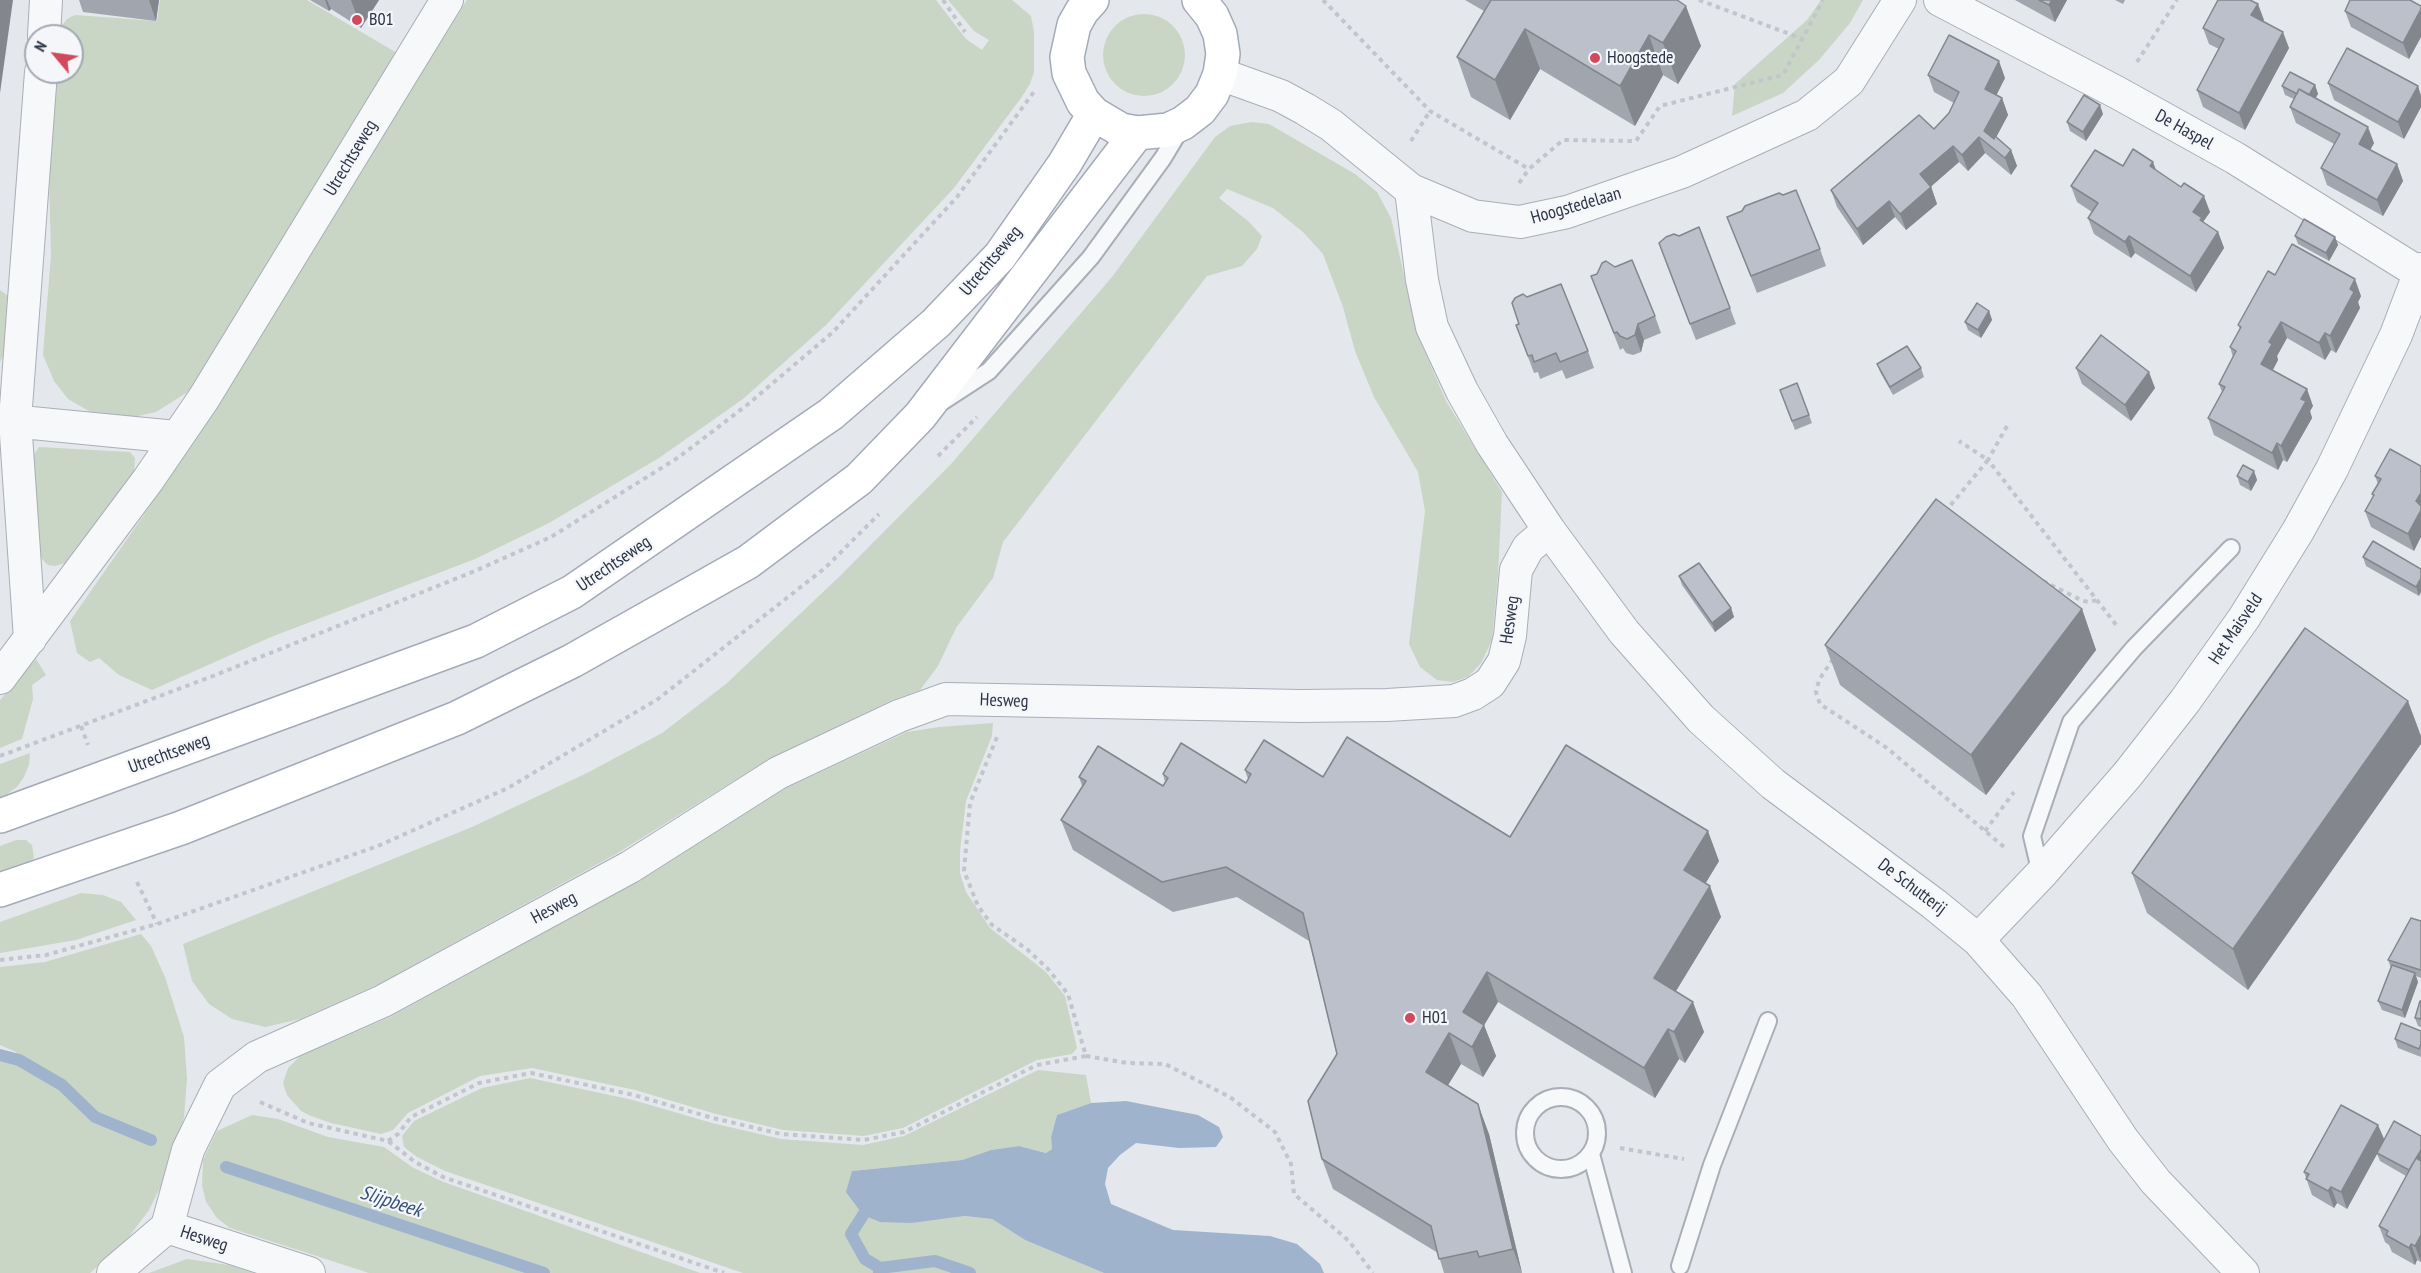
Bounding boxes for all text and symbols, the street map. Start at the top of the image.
place label: B01 [369,9,394,31]
marker: B01 [350,13,364,27]
north arrow [24,24,84,84]
text: N [29,38,51,55]
place label: Hoogstede [1607,47,1674,69]
marker: Hoogstede [1588,51,1602,65]
street label: De Haspel [2151,105,2217,155]
street label: Utrechtseweg [320,116,382,200]
street label: Hoogstedelaan [1528,183,1624,229]
street label: Utrechtseweg [955,222,1027,300]
street label: Utrechtseweg [573,531,655,597]
street label: Het Maisveld [2204,589,2268,669]
street label: Hesweg [1496,594,1524,646]
street label: Hesweg [979,689,1029,713]
street label: Utrechtseweg [125,729,213,779]
street label: De Schutterij [1873,854,1951,920]
street label: Hesweg [527,887,581,929]
place label: H01 [1422,1007,1448,1029]
marker: H01 [1403,1011,1417,1025]
water label: Slijpbeek [357,1181,425,1223]
street label: Hesweg [178,1221,230,1257]

